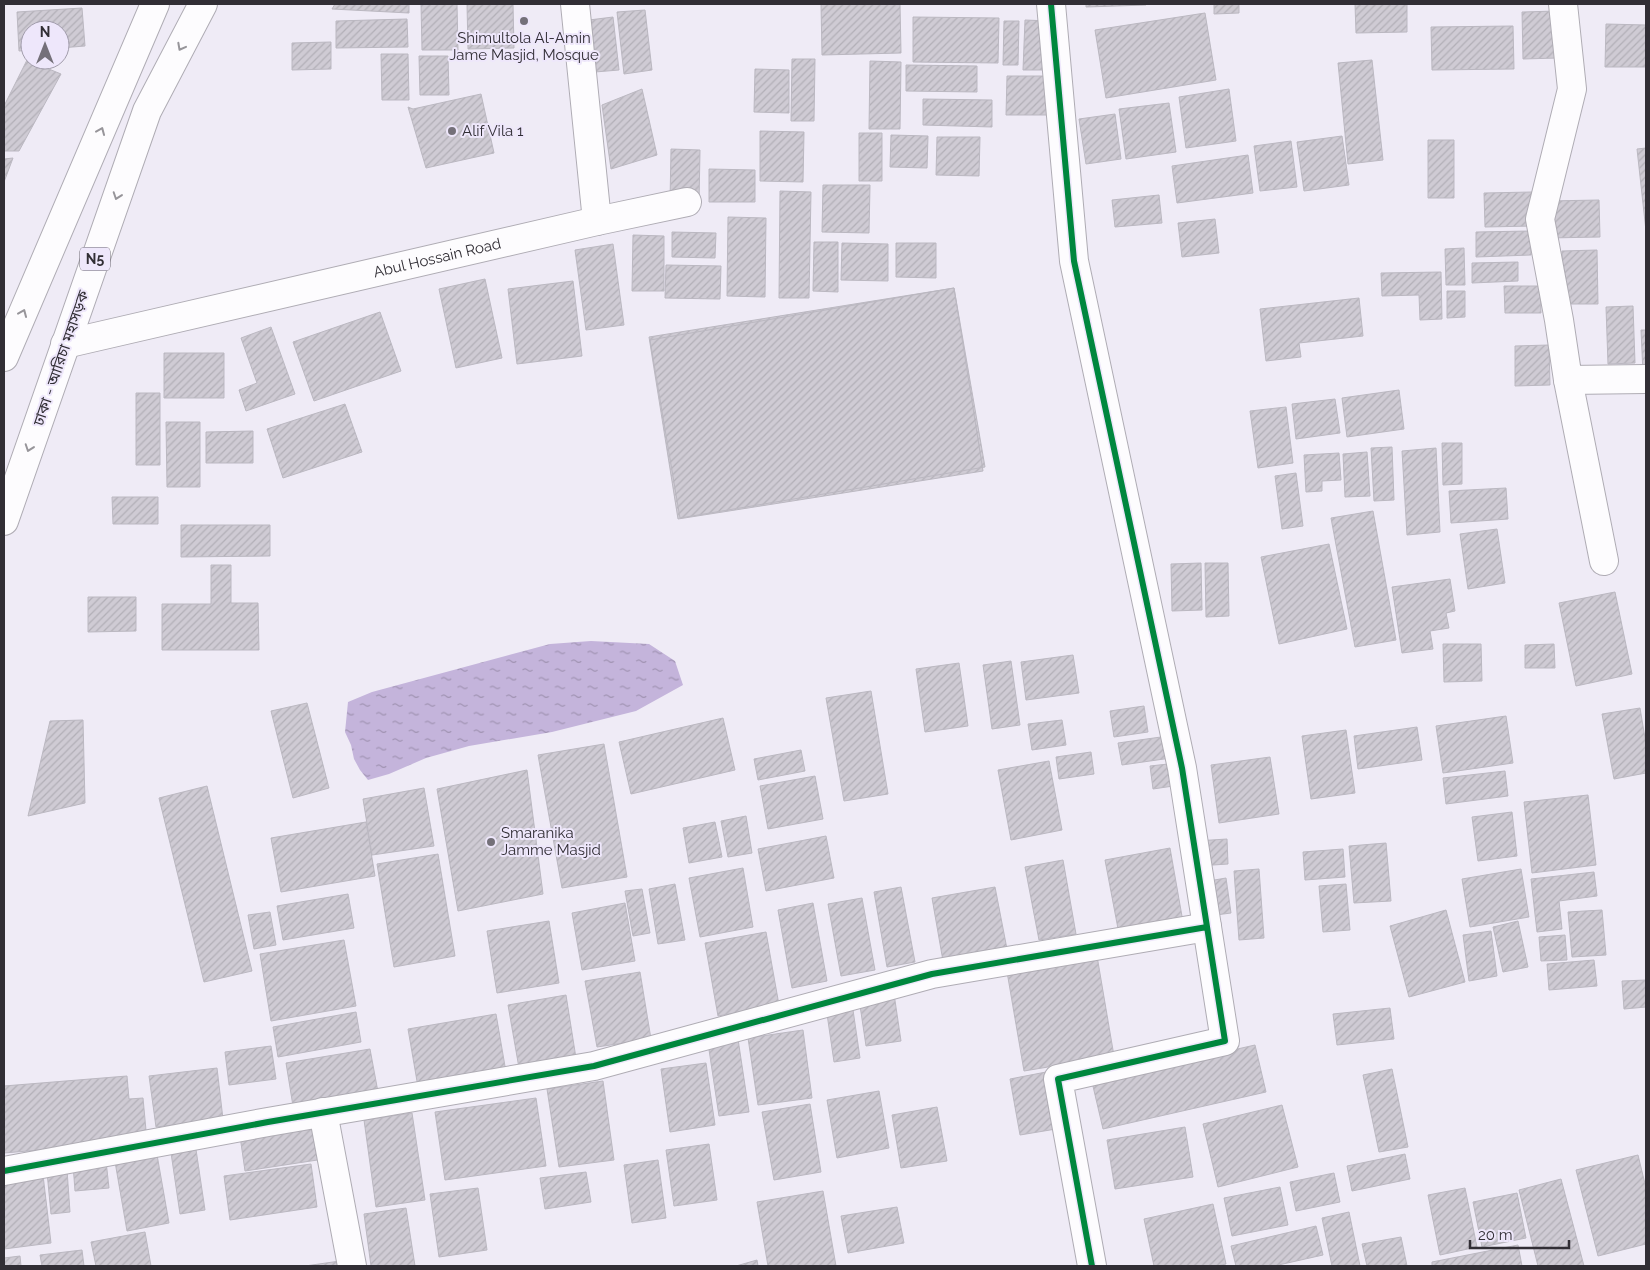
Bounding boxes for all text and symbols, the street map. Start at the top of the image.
marker: Shimultola Al-Amin Jame Masjid, Mosque [518,15,530,27]
north arrow [20,20,70,70]
text: N [40,24,50,40]
place label: Shimultola Al-Amin Jame Masjid, Mosque [449,29,599,64]
one-way arrow [177,42,187,51]
place label: Alif Vila 1 [462,122,524,140]
marker: Alif Vila 1 [446,125,458,137]
one-way arrow [94,127,105,136]
one-way arrow [113,191,123,200]
street label: Abul Hossain Road [372,235,503,281]
road number: N5 [80,248,110,270]
street label: ঢাকা - আরিচা মহাসড়ক [29,287,93,429]
one-way arrow [16,309,27,318]
one-way arrow [25,444,35,452]
place label: Smaranika Jamme Masjid [501,824,601,859]
marker: Smaranika Jamme Masjid [485,836,497,848]
scale bar [1470,1218,1569,1250]
text: 20 m [1478,1226,1513,1244]

